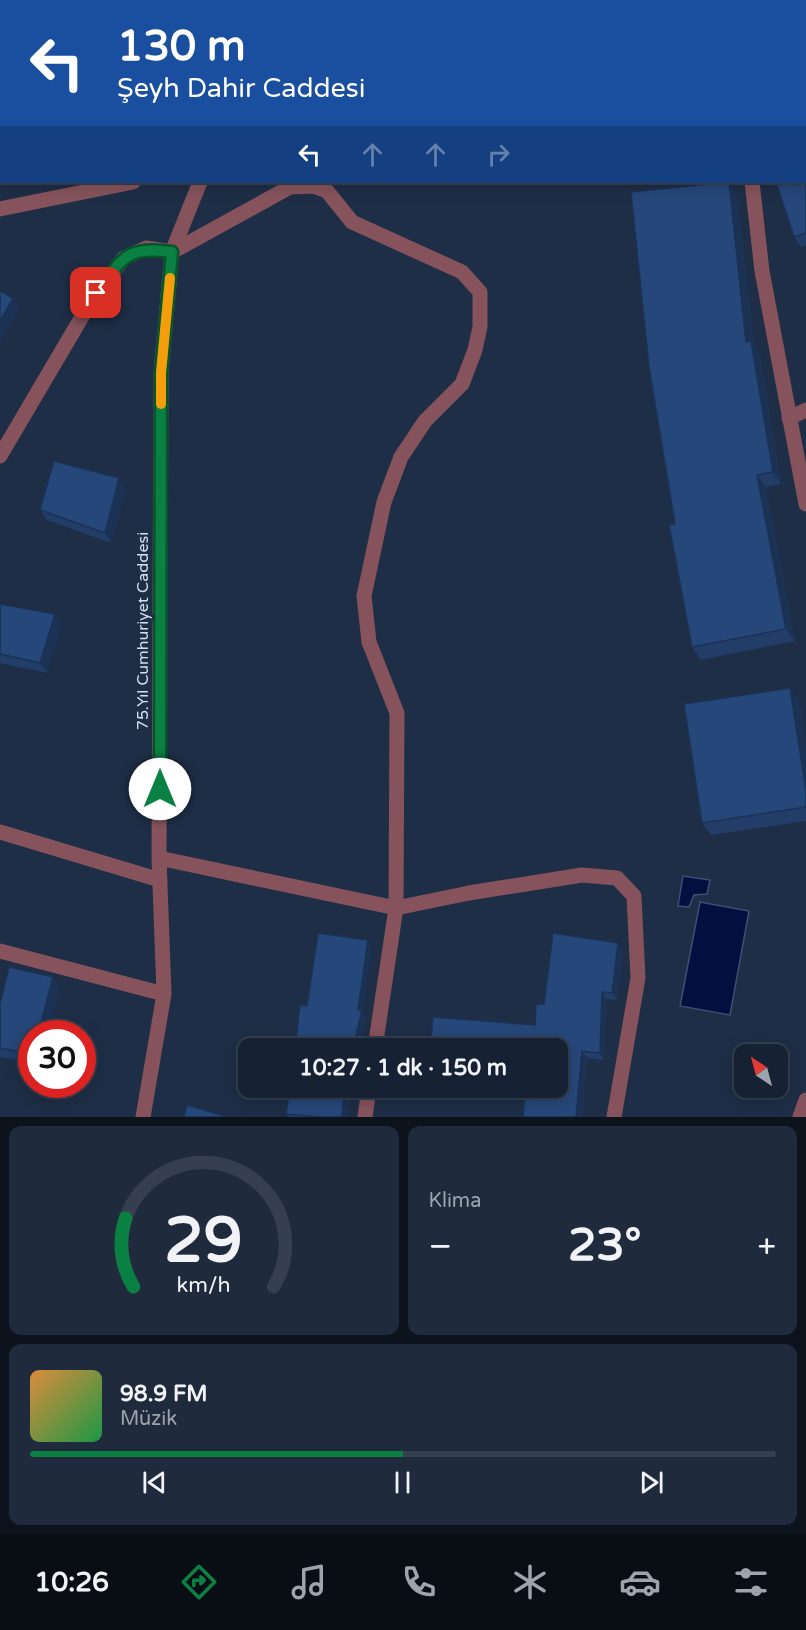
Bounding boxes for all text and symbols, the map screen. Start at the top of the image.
text: 130 m [117,21,246,72]
icon: left [18,24,96,102]
text: Şeyh Dahir Caddesi [117,72,365,105]
icon: left [293,138,326,171]
icon: ahead [356,138,389,171]
icon: ahead [419,138,452,171]
icon: right [482,138,515,171]
pin [70,267,121,318]
icon: arrive [79,276,112,309]
street label: 75.Yıl Cumhuriyet Caddesi [133,532,153,730]
position arrow [128,757,192,821]
speed limit sign: 30 [18,1020,96,1098]
north arrow [734,1044,788,1098]
map controls [734,1044,788,1098]
text: 10:27 · 1 dk · 150 m [299,1055,507,1081]
text: Klima [429,1189,481,1213]
text: 29 [165,1204,243,1279]
text: 23° [568,1219,641,1273]
text: − [429,1227,452,1266]
text: + [757,1227,776,1266]
text: km/h [177,1273,231,1299]
text: 98.9 FM [120,1381,208,1407]
text: Müzik [120,1407,177,1431]
icon: previous [138,1466,171,1499]
icon: pause [386,1466,419,1499]
icon: next [635,1466,668,1499]
icon: directions [178,1561,220,1603]
icon: music [288,1561,330,1603]
icon: phone [398,1561,440,1603]
icon: climate [509,1561,551,1603]
icon: car [619,1561,661,1603]
icon: filters [730,1561,772,1603]
text: 10:26 [34,1566,109,1599]

